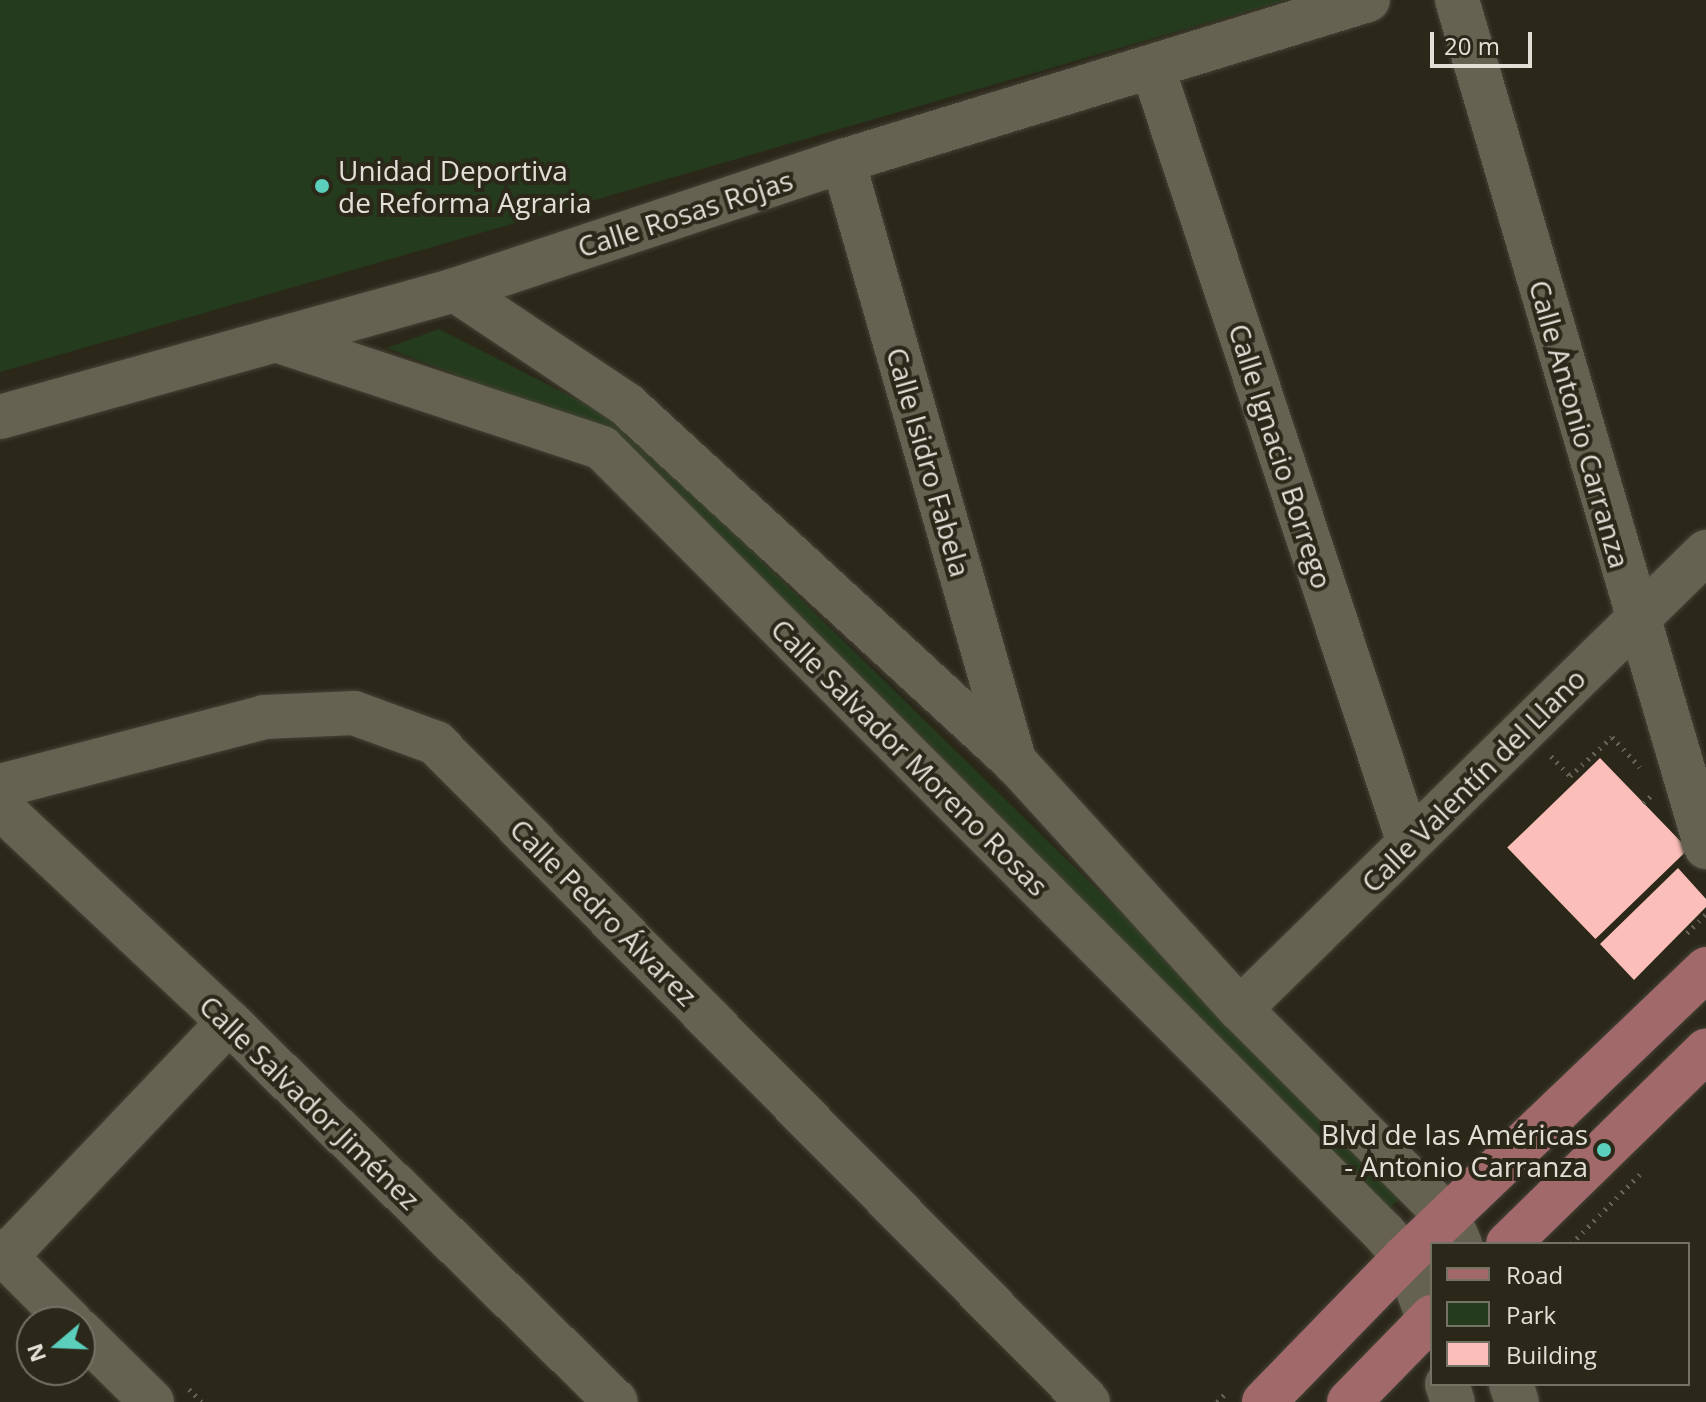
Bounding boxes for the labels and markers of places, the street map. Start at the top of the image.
place label: Unidad Deportiva de Reforma Agraria [338,153,592,219]
marker: Unidad Deportiva de Reforma Agraria [313,177,331,195]
place label: Blvd de las Américas - Antonio Carranza [1321,1117,1588,1183]
marker: Blvd de las Américas - Antonio Carranza [1595,1141,1613,1159]

